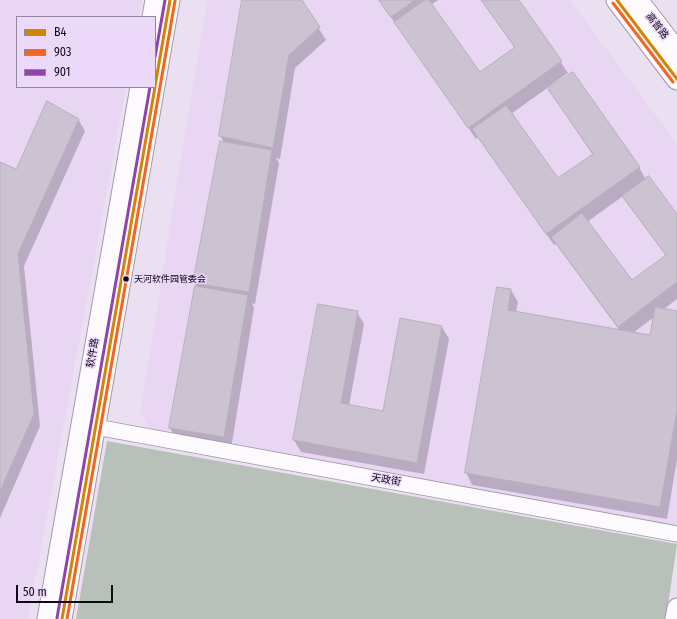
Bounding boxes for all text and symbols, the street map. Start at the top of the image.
street label: 高普路 [643,10,671,42]
legend [16,16,156,88]
text: B4 [54,25,66,39]
text: 903 [54,45,71,59]
text: 901 [54,65,70,79]
marker: 天河软件园管委会 [121,274,131,284]
place label: 天河软件园管委会 [134,274,206,284]
street label: 软件路 [84,337,102,369]
street label: 天政街 [370,471,402,489]
scale bar [18,577,115,603]
text: 50 m [23,585,47,599]

